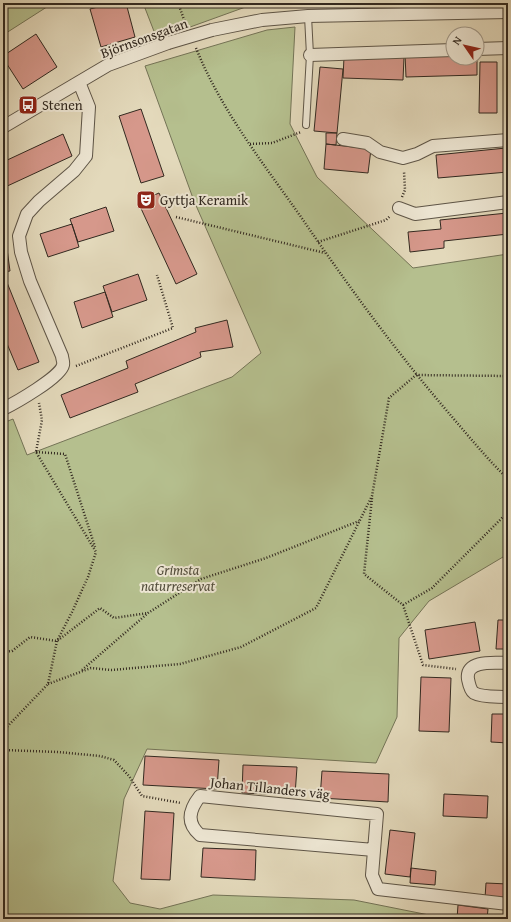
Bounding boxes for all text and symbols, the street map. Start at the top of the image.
street label: Björnsonsgatan [98,13,191,63]
north arrow [445,26,485,66]
text: N [448,32,466,48]
bus stop icon: Stenen [17,94,39,116]
place label: Stenen [42,95,83,115]
theatre icon: Gyttja Keramik [135,189,157,211]
place label: Gyttja Keramik [160,190,249,210]
park label: Grimsta naturreservat [141,560,216,596]
street label: Johan Tillanders väg [207,772,331,804]

